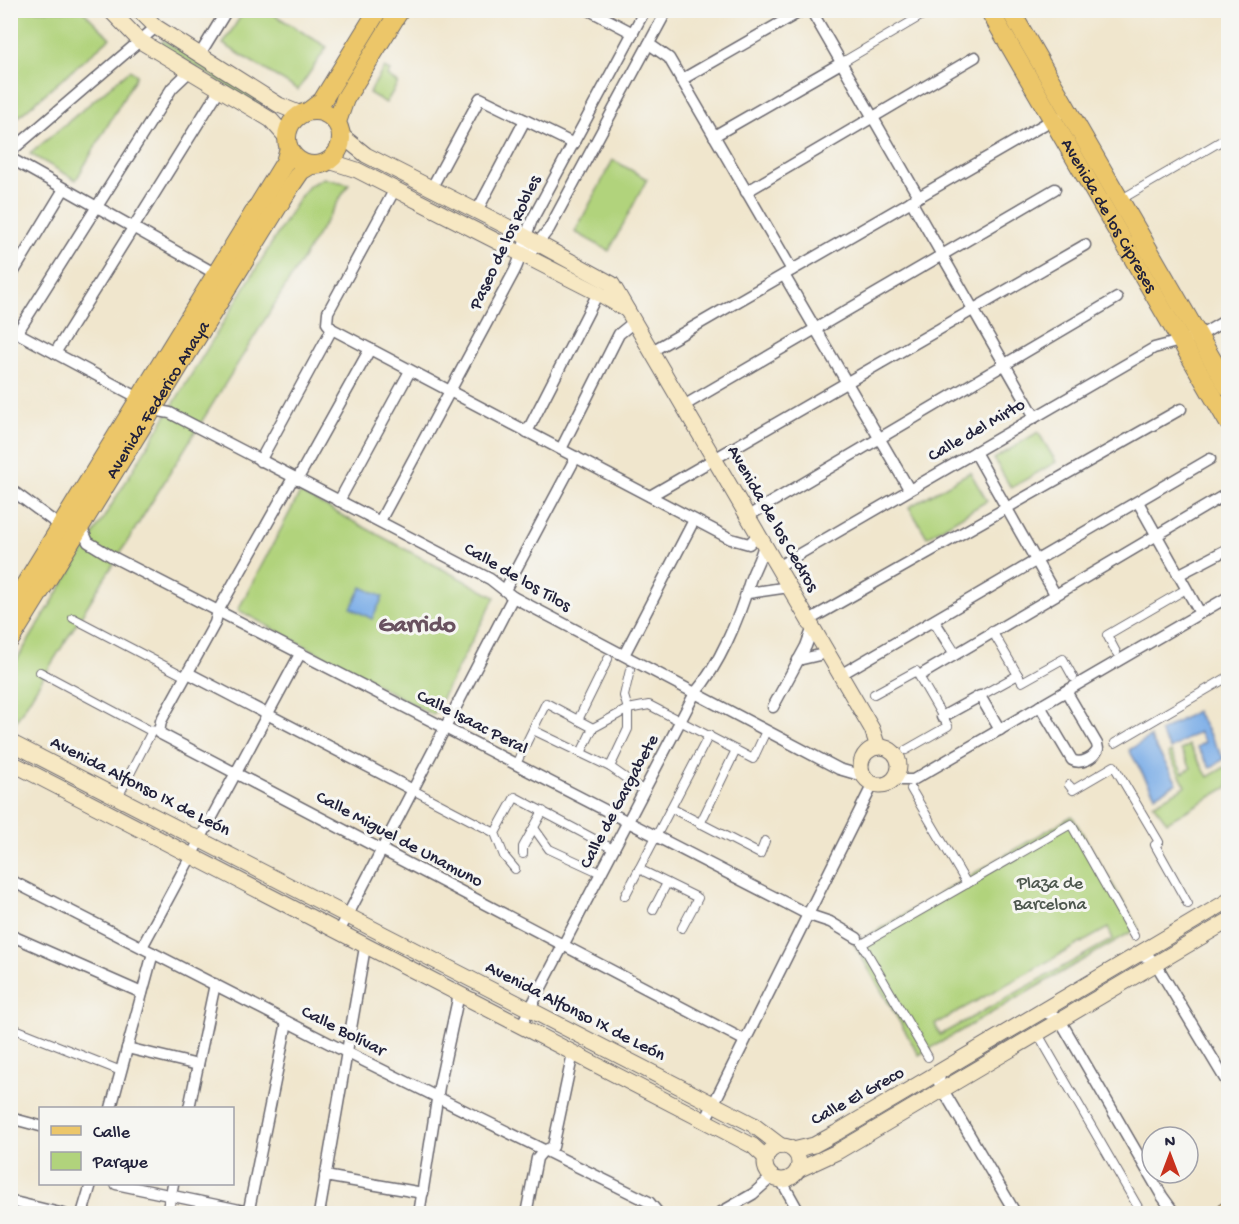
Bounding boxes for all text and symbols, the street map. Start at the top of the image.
street label: Avenida de los Cipreses [1056,135,1162,298]
street label: Paseo de los Robles [465,171,547,314]
street label: Avenida Federico Anaya [102,317,215,483]
street label: Calle del Mirto [925,395,1029,467]
street label: Avenida de los Cedros [722,442,823,597]
street label: Calle de los Tilos [460,539,576,618]
district label: Garrido [378,612,456,641]
street label: Calle Isaac Peral [413,686,531,760]
street label: Calle de Gargabete [576,731,665,873]
street label: Avenida Alfonso IX de León [46,732,234,842]
street label: Calle Miguel de Unamuno [312,787,486,893]
park label: Plaza de Barcelona [1013,874,1087,916]
street label: Avenida Alfonso IX de León [481,957,669,1067]
street label: Calle Bolívar [297,1002,390,1063]
street label: Calle El Greco [808,1063,908,1131]
legend [39,1107,234,1185]
text: Calle [93,1123,131,1144]
north arrow [1140,1125,1200,1185]
text: N [1165,1134,1176,1153]
text: Parque [92,1153,149,1174]

